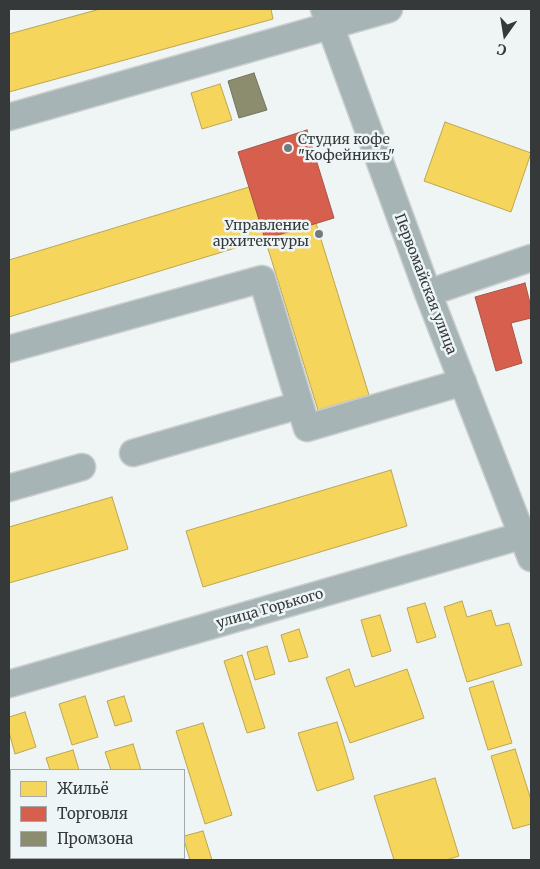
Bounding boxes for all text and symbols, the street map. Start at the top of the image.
north arrow [480,10,530,60]
text: С [495,40,508,59]
place label: Студия кофе "Кофейникъ" [298,132,395,164]
marker: Студия кофе "Кофейникъ" [282,142,294,154]
street label: Первомайская улица [390,211,460,357]
place label: Управление архитектуры [213,218,309,250]
marker: Управление архитектуры [313,228,325,240]
street label: улица Горького [215,586,325,632]
legend [10,769,185,859]
text: Жильё [57,779,109,798]
text: Торговля [57,804,128,823]
text: Промзона [57,829,133,848]

